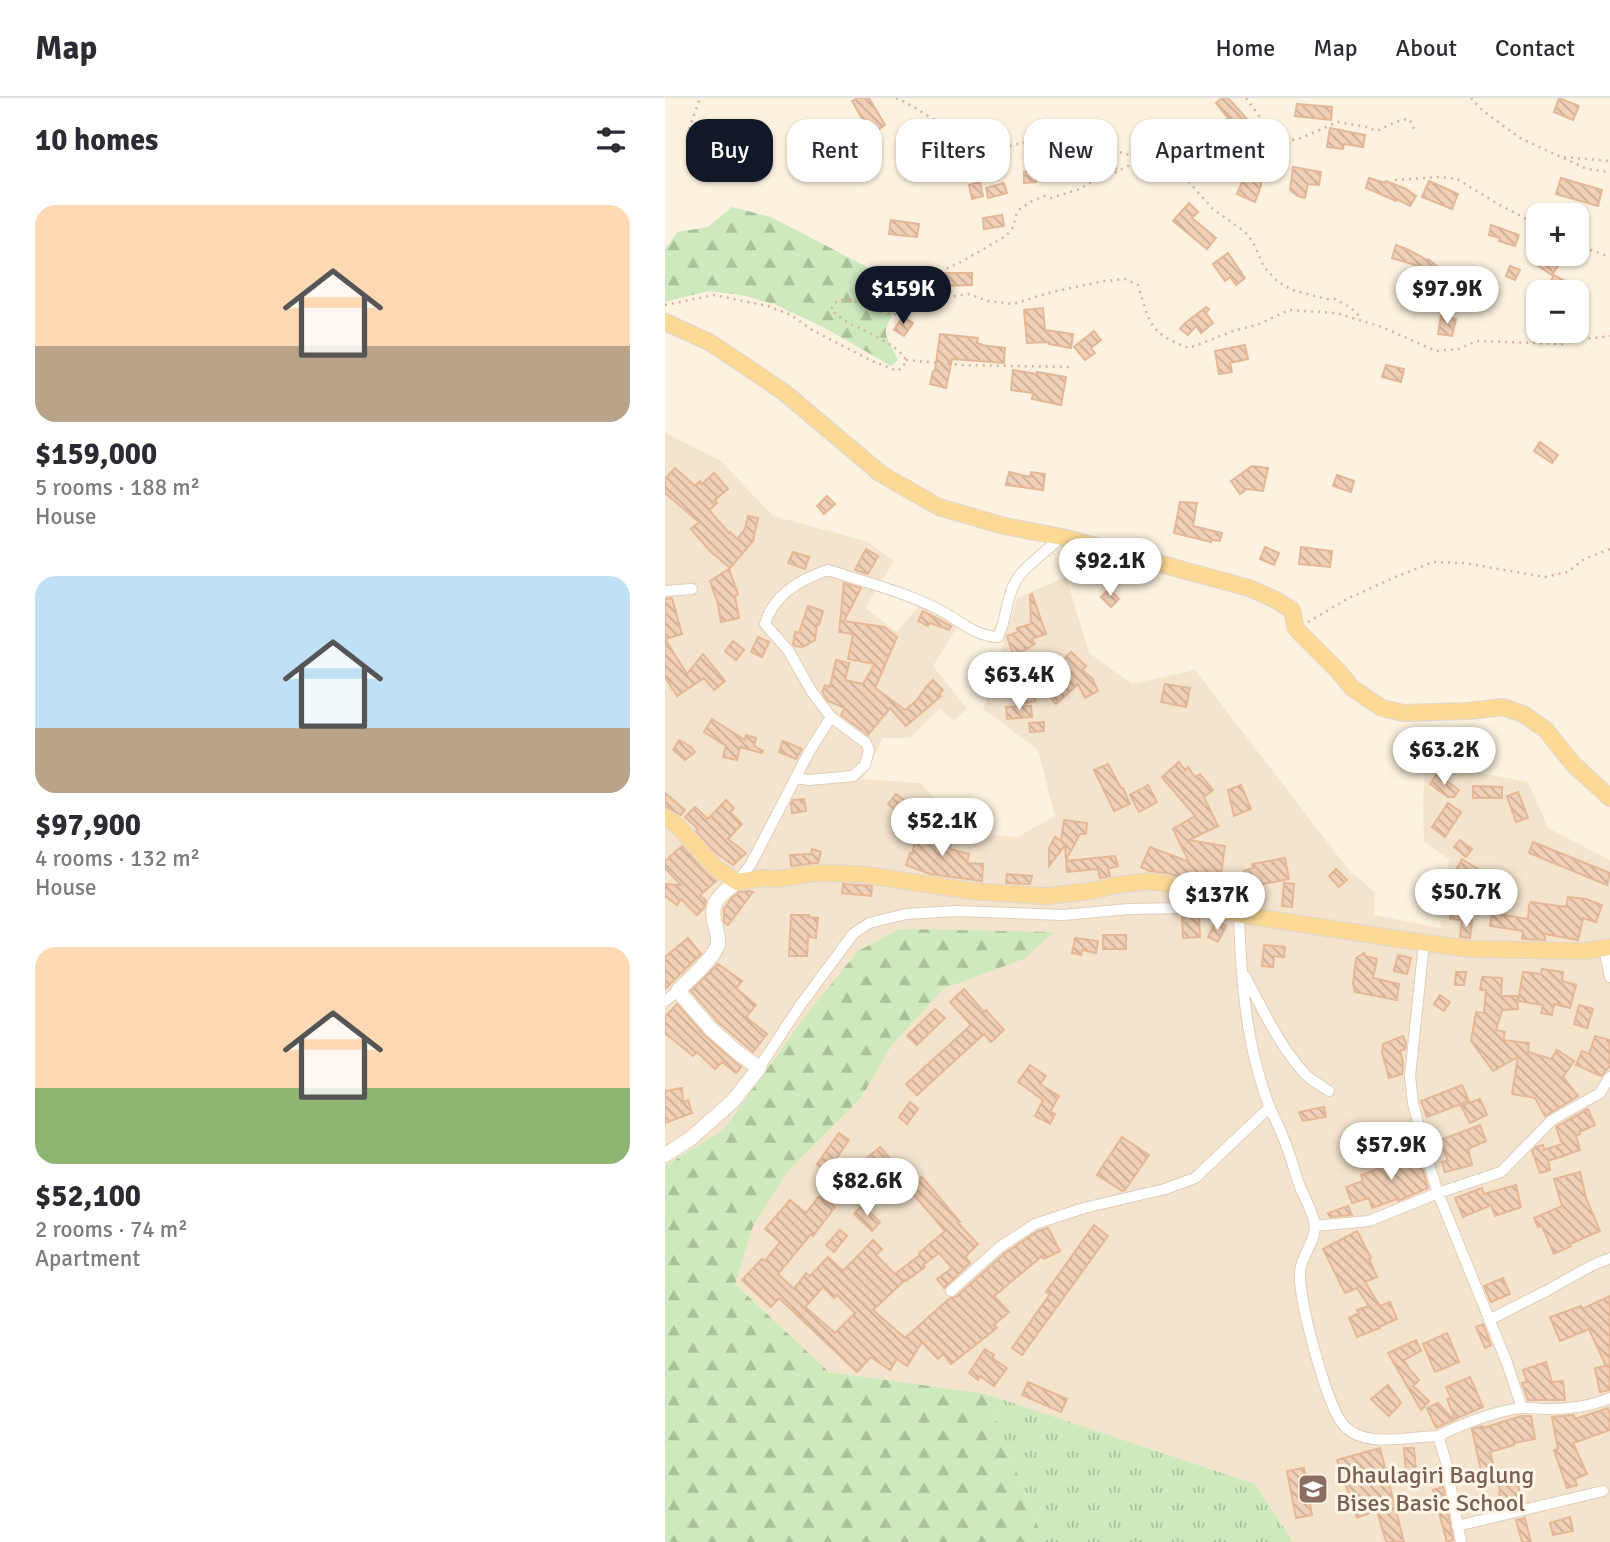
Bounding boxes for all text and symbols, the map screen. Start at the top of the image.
text: Map [35,28,97,69]
text: Home [1215,33,1275,63]
text: Map [1313,33,1358,63]
text: About [1396,33,1457,63]
text: Contact [1495,33,1575,63]
chip: Buy [686,119,773,182]
chip: Rent [787,119,882,182]
chip: Filters [896,119,1010,182]
chip: New [1024,119,1117,182]
chip: Apartment [1131,119,1289,182]
icon: filters [592,121,630,159]
text: 10 homes [35,122,158,159]
map controls [1526,203,1589,343]
button: + [1526,203,1589,266]
icon: home [270,250,396,376]
pin: $159K [854,266,952,326]
pin: $97.9K [1390,266,1504,326]
text: $159K [871,274,935,303]
text: $97.9K [1412,274,1482,303]
button: − [1526,280,1589,343]
text: $159,000 [35,436,157,473]
text: 5 rooms · 188 m² [35,473,200,502]
text: House [35,502,97,531]
pin: $92.1K [1053,538,1167,598]
text: $92.1K [1075,546,1145,575]
icon: home [270,621,396,747]
pin: $63.4K [962,652,1076,712]
text: $63.4K [984,660,1054,689]
pin: $63.2K [1387,728,1501,787]
text: $63.2K [1409,735,1479,764]
pin: $52.1K [885,798,999,858]
text: $52.1K [907,806,977,835]
text: $97,900 [35,807,141,844]
text: 4 rooms · 132 m² [35,844,200,873]
pin: $50.7K [1409,870,1523,929]
pin: $137K [1168,872,1266,932]
text: House [35,873,97,902]
text: $50.7K [1431,877,1501,906]
text: $137K [1185,880,1249,909]
icon: home [270,992,396,1118]
pin: $57.9K [1334,1122,1448,1182]
text: $57.9K [1356,1130,1426,1159]
pin: $82.6K [810,1158,924,1218]
text: $82.6K [832,1166,902,1195]
text: $52,100 [35,1178,141,1215]
text: 2 rooms · 74 m² [35,1215,188,1244]
text: Apartment [35,1244,140,1273]
place label: Dhaulagiri Baglung Bises Basic School [1336,1460,1534,1518]
school or university icon: Dhaulagiri Baglung Bises Basic School [1296,1472,1330,1506]

